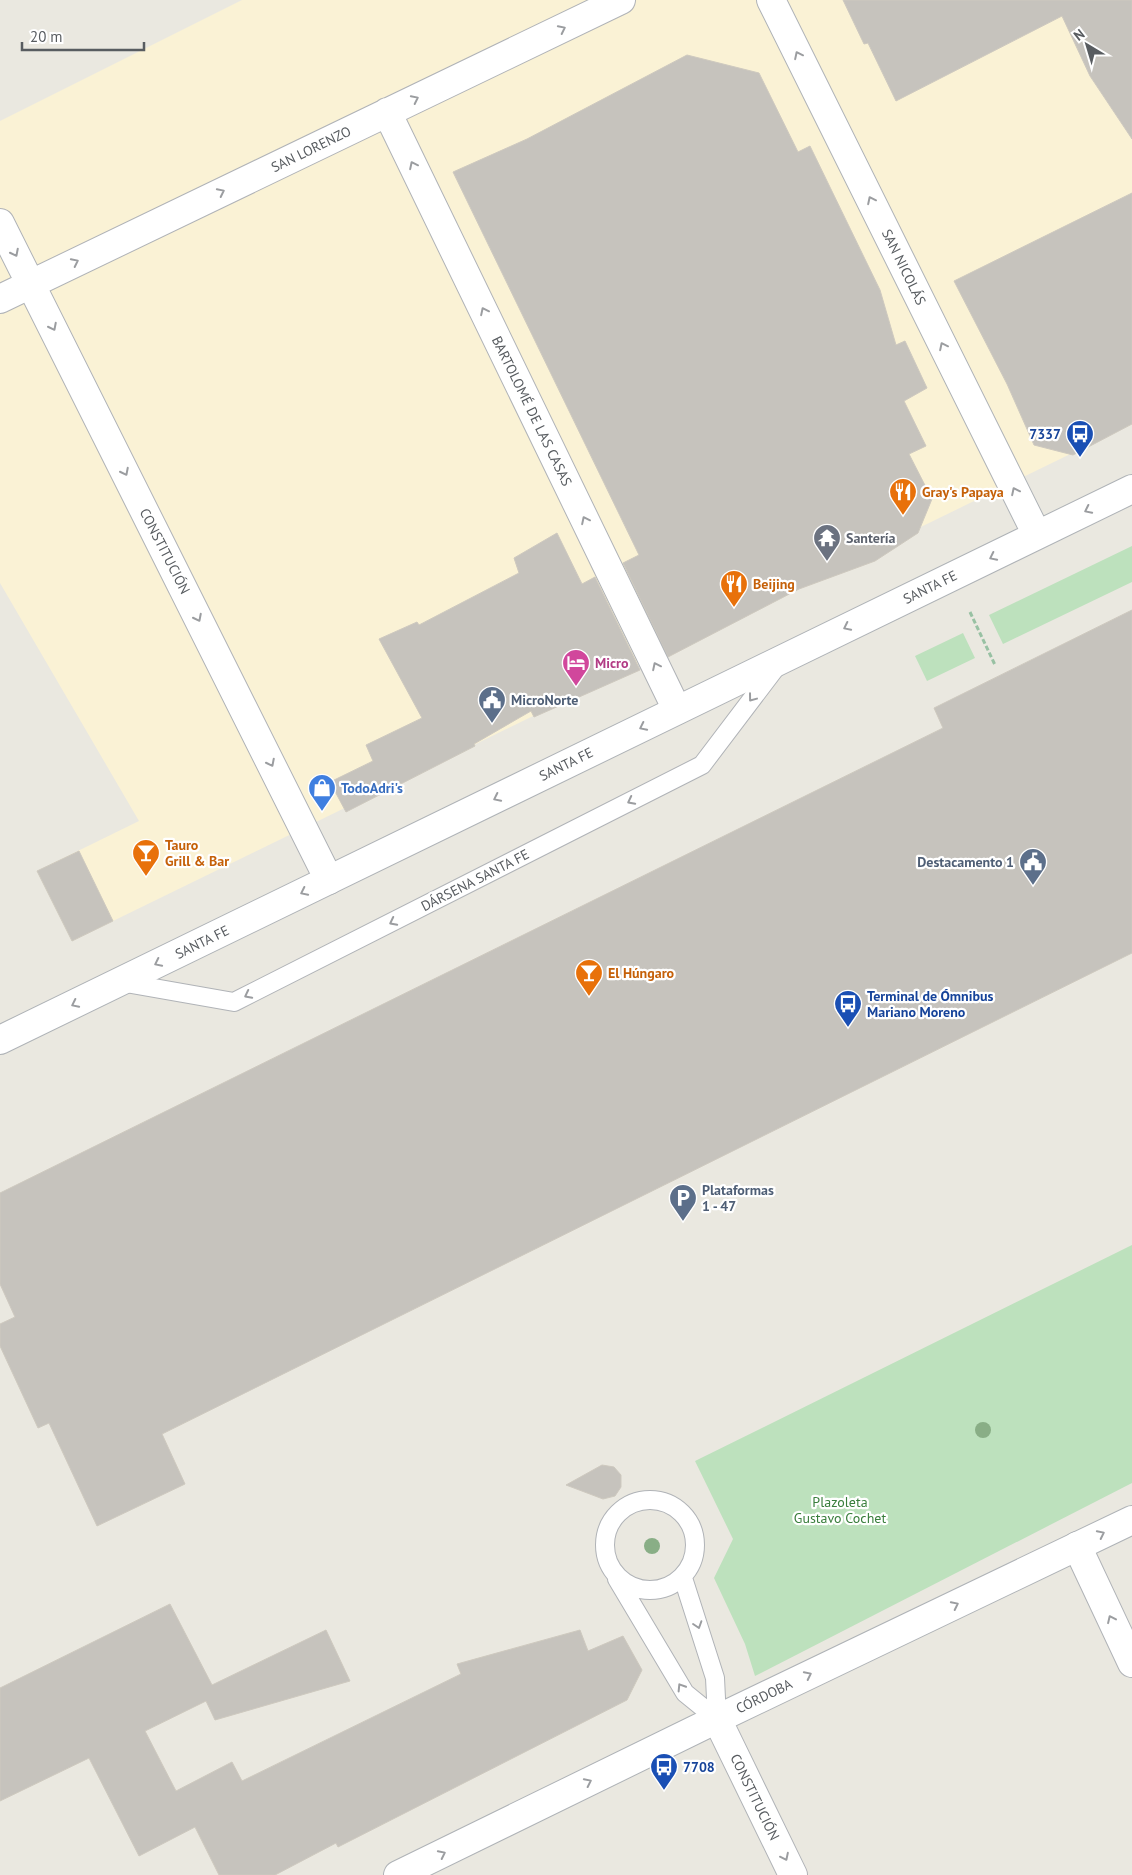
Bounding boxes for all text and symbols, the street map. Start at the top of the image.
scale bar [22,20,145,52]
north arrow [1062,20,1112,70]
one-way arrow [556,25,565,35]
text: N [1070,25,1088,45]
text: 20 m [30,27,63,46]
one-way arrow [794,51,804,60]
one-way arrow [410,95,419,105]
street label: SAN LORENZO [268,122,354,176]
one-way arrow [409,161,419,170]
one-way arrow [216,188,225,198]
one-way arrow [867,196,877,205]
street label: SAN NICOLÁS [878,226,930,308]
one-way arrow [9,248,19,257]
one-way arrow [70,258,79,269]
one-way arrow [480,307,490,316]
one-way arrow [47,322,57,331]
street label: BARTOLOMÉ DE LAS CASAS [488,333,576,489]
one-way arrow [939,342,949,351]
bus stop icon: 7337 [1065,419,1095,458]
place label: 7337 [1029,425,1061,443]
one-way arrow [119,467,129,476]
restaurant icon: Gray's Papaya [888,477,918,516]
place label: Gray's Papaya [922,483,1004,501]
one-way arrow [1011,487,1021,496]
one-way arrow [1084,504,1093,514]
street label: CONSTITUCIÓN [136,505,194,597]
one-way arrow [581,516,591,525]
temple icon: Santería [812,523,842,562]
place label: Santería [846,529,896,547]
one-way arrow [989,550,998,561]
street label: SANTA FE [900,566,960,608]
restaurant icon: Beijing [719,569,749,608]
place label: Beijing [753,575,795,593]
one-way arrow [192,613,202,622]
one-way arrow [843,621,852,632]
hotel icon: Micro [561,648,591,687]
place label: Micro [595,654,629,672]
one-way arrow [652,662,662,671]
public building icon: MicroNorte [477,685,507,724]
place label: MicroNorte [511,691,578,709]
one-way arrow [749,692,758,702]
one-way arrow [639,720,648,731]
street label: SANTA FE [536,743,596,785]
one-way arrow [265,758,275,767]
shop icon: TodoAdri's [307,773,337,812]
place label: TodoAdri's [341,779,403,797]
one-way arrow [493,792,502,802]
one-way arrow [627,795,636,805]
place label: Tauro Grill & Bar [165,836,229,870]
bar icon: Tauro Grill & Bar [131,838,161,877]
street label: DÁRSENA SANTA FE [418,845,532,915]
public building icon: Destacamento 1 [1018,847,1048,886]
place label: Destacamento 1 [917,853,1014,871]
one-way arrow [300,886,309,896]
one-way arrow [389,916,398,926]
street label: SANTA FE [172,921,232,963]
one-way arrow [154,957,163,967]
bar icon: El Húngaro [574,958,604,997]
place label: El Húngaro [608,964,675,982]
place label: Terminal de Ómnibus Mariano Moreno [867,987,994,1021]
one-way arrow [244,989,253,999]
bus stop icon: Terminal de Ómnibus Mariano Moreno [833,989,863,1028]
one-way arrow [71,997,80,1008]
place label: Plataformas 1 - 47 [702,1181,774,1215]
parking icon: Plataformas 1 - 47 [668,1183,698,1222]
park label: Plazoleta Gustavo Cochet [794,1493,886,1527]
one-way arrow [1096,1530,1105,1541]
one-way arrow [950,1601,959,1611]
one-way arrow [1107,1615,1117,1624]
one-way arrow [692,1620,702,1628]
one-way arrow [803,1671,812,1681]
street label: CÓRDOBA [733,1674,796,1717]
one-way arrow [678,1683,687,1692]
street label: CONSTITUCIÓN [726,1751,784,1843]
bus stop icon: 7708 [649,1752,679,1791]
place label: 7708 [683,1758,715,1776]
one-way arrow [583,1778,592,1788]
one-way arrow [437,1849,446,1860]
one-way arrow [778,1852,789,1861]

